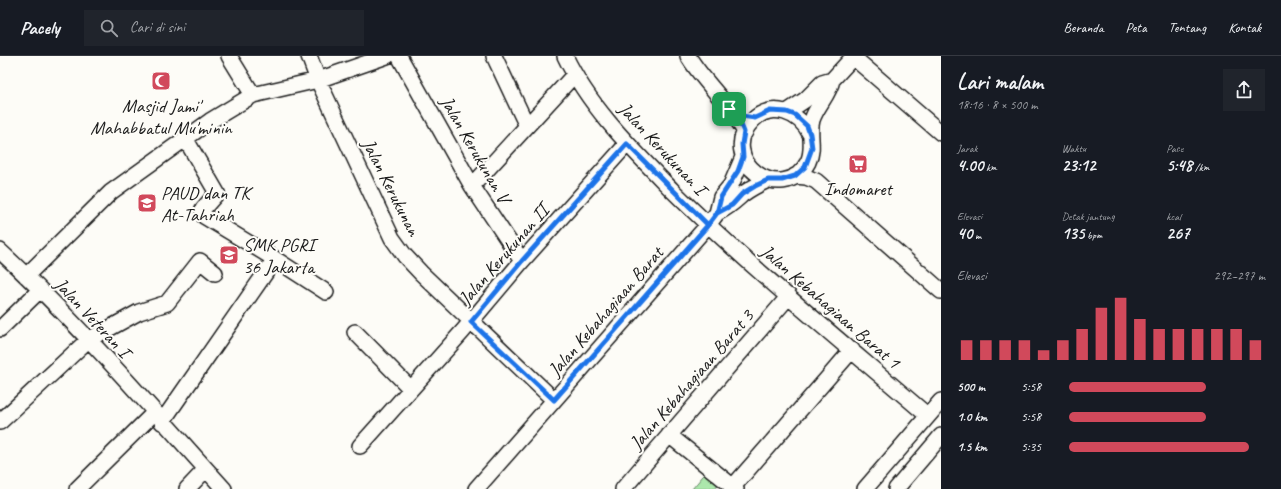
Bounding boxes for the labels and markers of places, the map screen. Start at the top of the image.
mosque icon: Masjid Jami' Mahabbatul Mu'minin [150,70,172,92]
pin [712,92,746,126]
place label: Masjid Jami' Mahabbatul Mu'minin [90,94,233,140]
supermarket icon: Indomaret [847,153,869,175]
place label: Indomaret [824,177,894,201]
place label: PAUD dan TK At-Tahriah [161,181,254,227]
school or university icon: PAUD dan TK At-Tahriah [136,192,158,214]
place label: SMK PGRI 36 Jakarta [243,233,319,279]
school or university icon: SMK PGRI 36 Jakarta [218,244,240,266]

